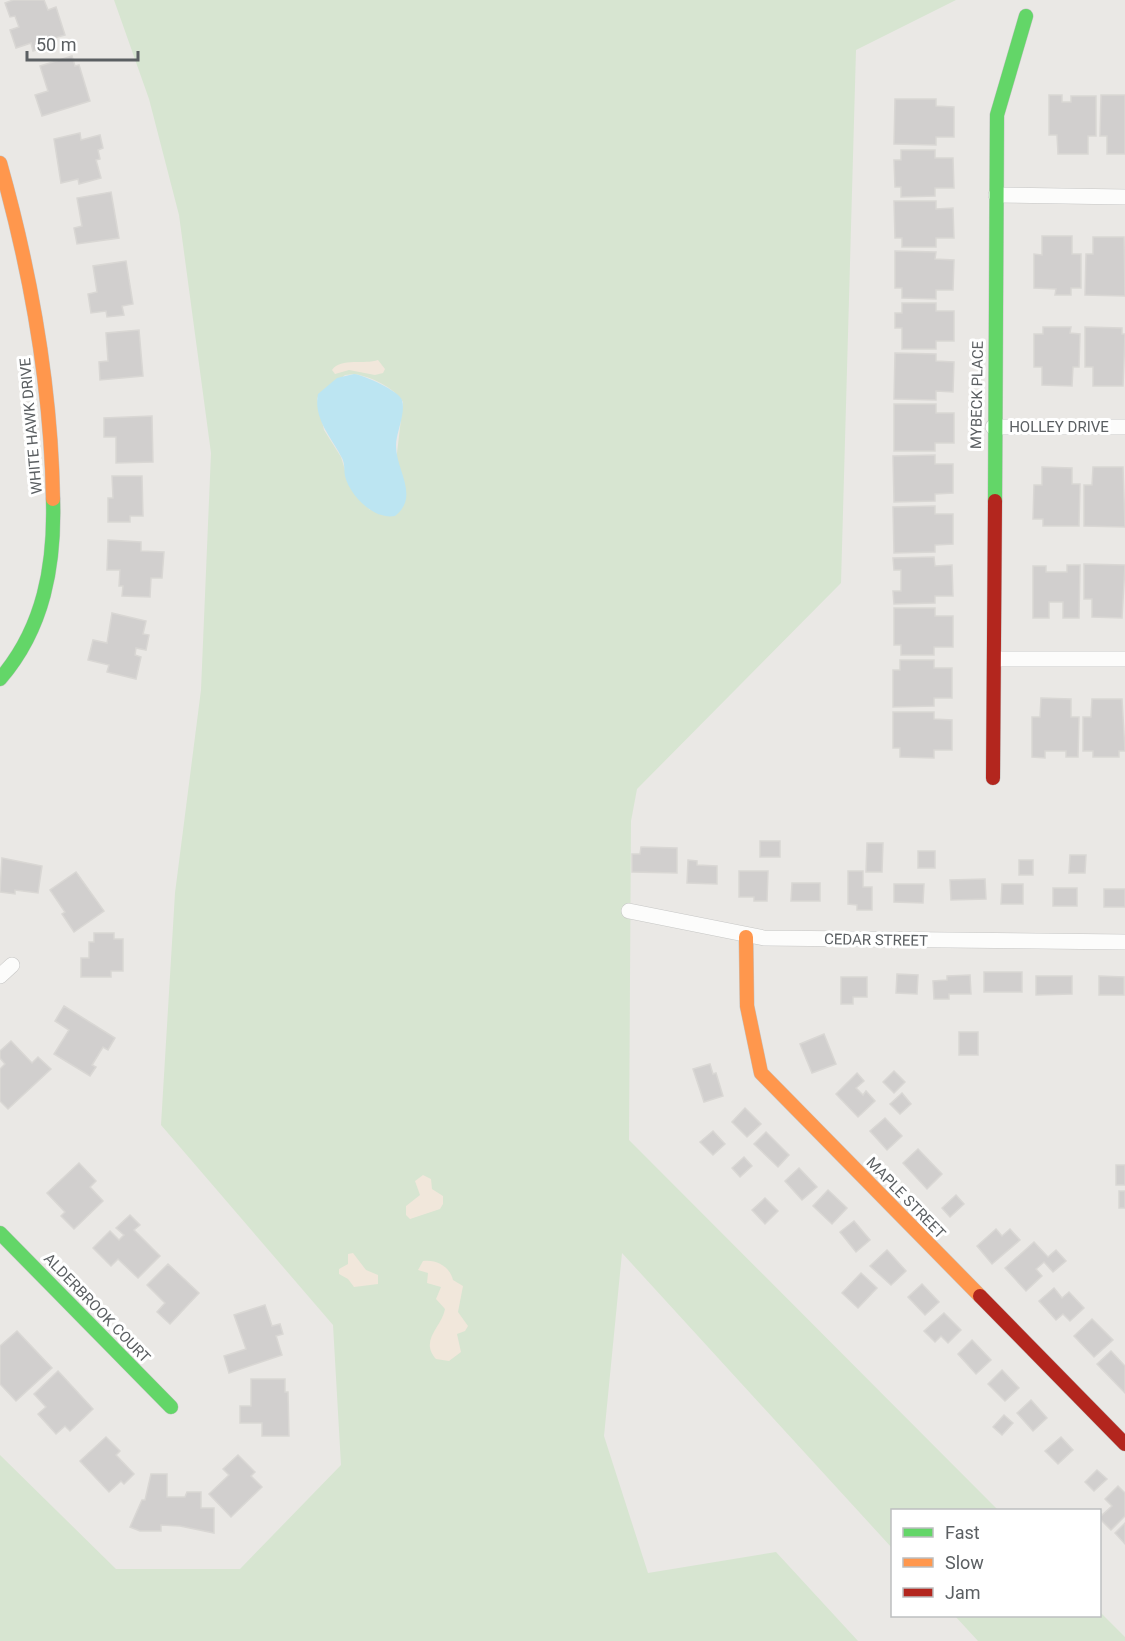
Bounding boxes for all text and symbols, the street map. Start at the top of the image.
scale bar [27,24,138,62]
text: 50 m [36,34,76,55]
street label: MYBECK PLACE [967,340,987,449]
street label: WHITE HAWK DRIVE [16,357,46,495]
street label: HOLLEY DRIVE [1009,418,1109,436]
street label: CEDAR STREET [824,930,928,950]
street label: MAPLE STREET [863,1154,949,1242]
street label: ALDERBROOK COURT [40,1250,154,1367]
legend [891,1509,1101,1617]
text: Fast [945,1522,980,1543]
text: Slow [945,1552,984,1573]
text: Jam [945,1582,981,1603]

